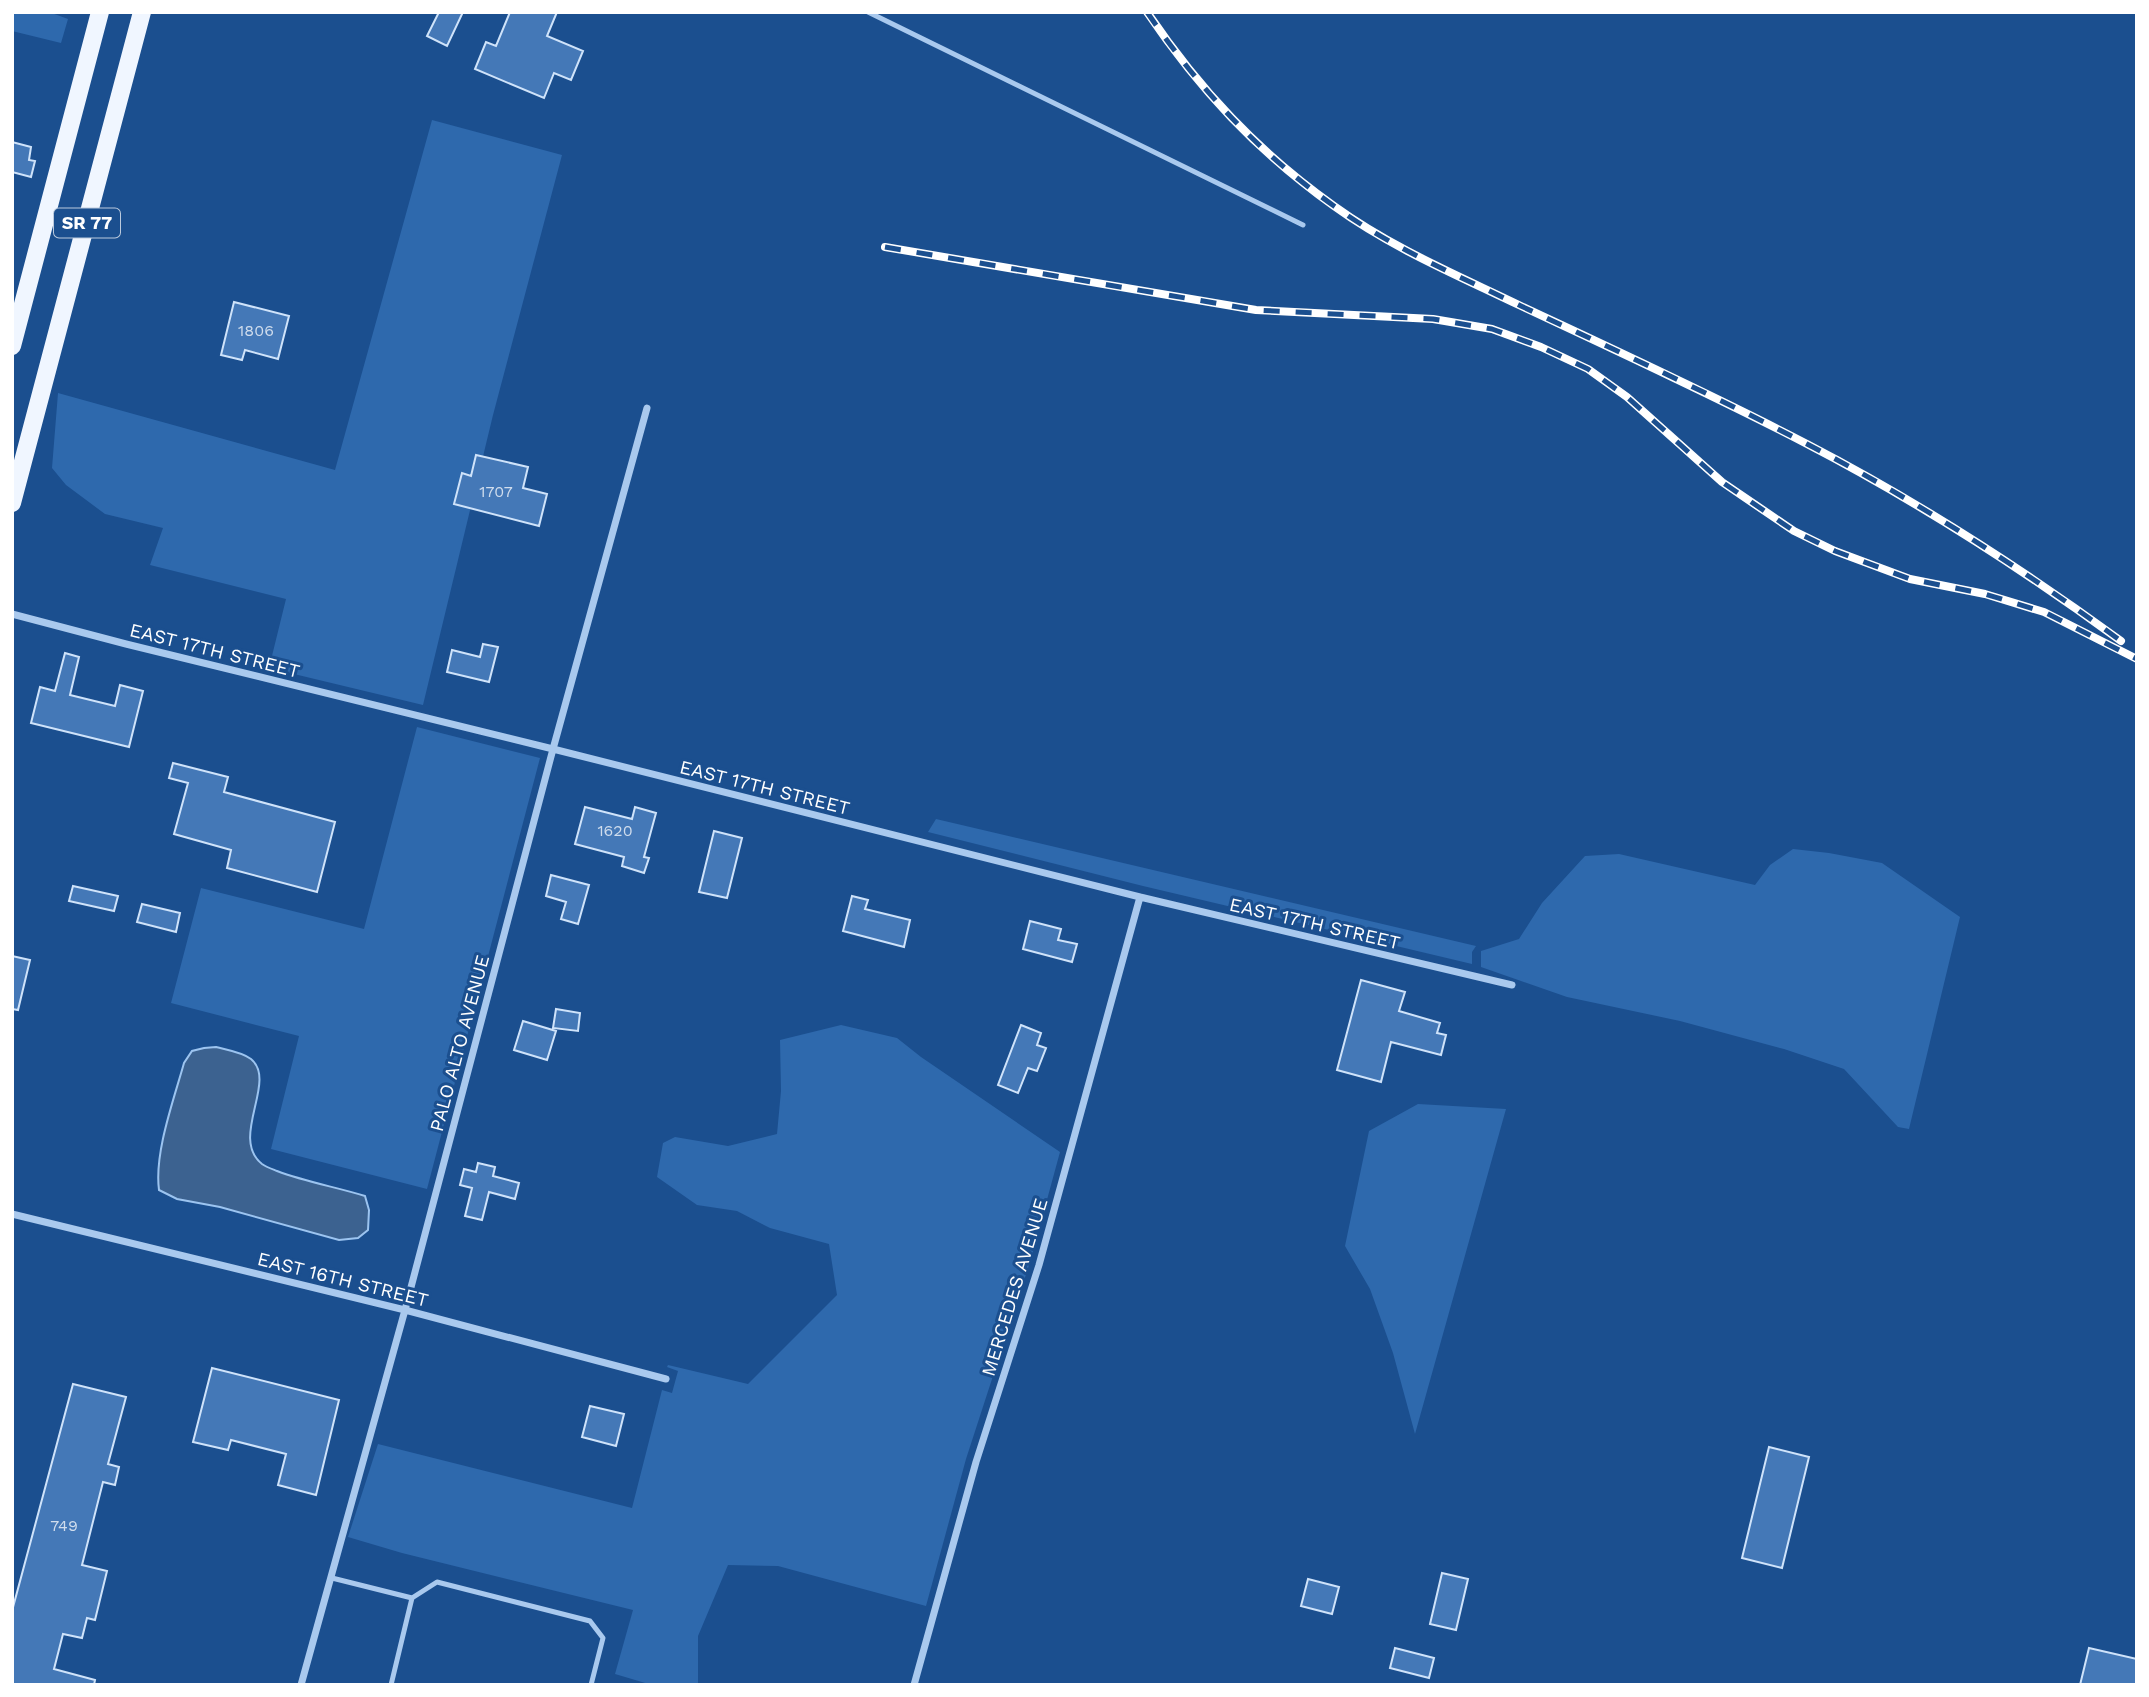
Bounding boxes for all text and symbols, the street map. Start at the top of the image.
road number: SR 77 [54,208,120,238]
house number: 1806 [238,321,274,340]
house number: 1707 [479,482,513,501]
street label: EAST 17TH STREET [127,618,302,683]
street label: EAST 17TH STREET [677,755,852,820]
house number: 1620 [597,821,633,840]
street label: EAST 17TH STREET [1227,893,1403,954]
street label: PALO ALTO AVENUE [425,952,494,1134]
street label: MERCEDES AVENUE [976,1195,1053,1379]
street label: EAST 16TH STREET [255,1247,431,1312]
house number: 749 [50,1516,78,1535]

